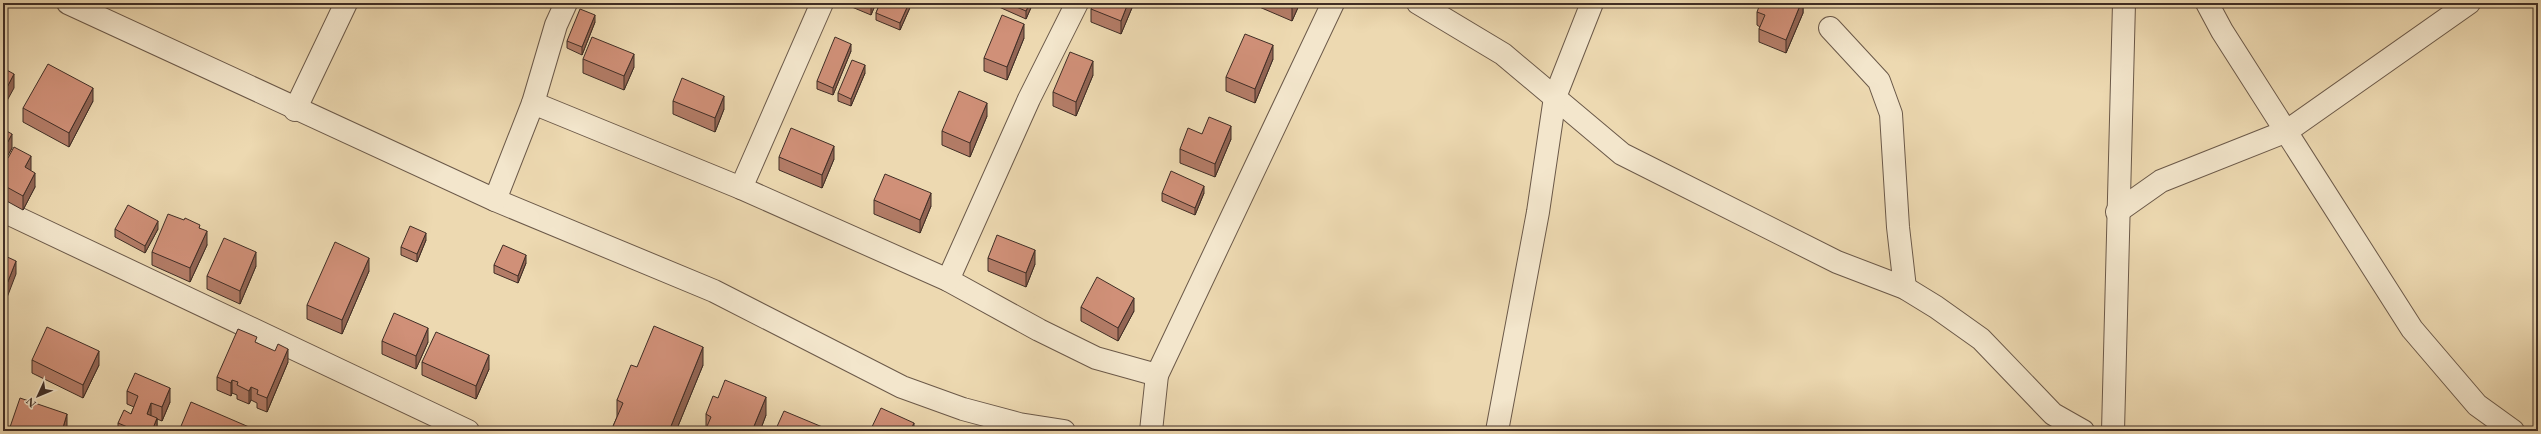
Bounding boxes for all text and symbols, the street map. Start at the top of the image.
north arrow [18,376,58,416]
text: N [23,395,39,411]

